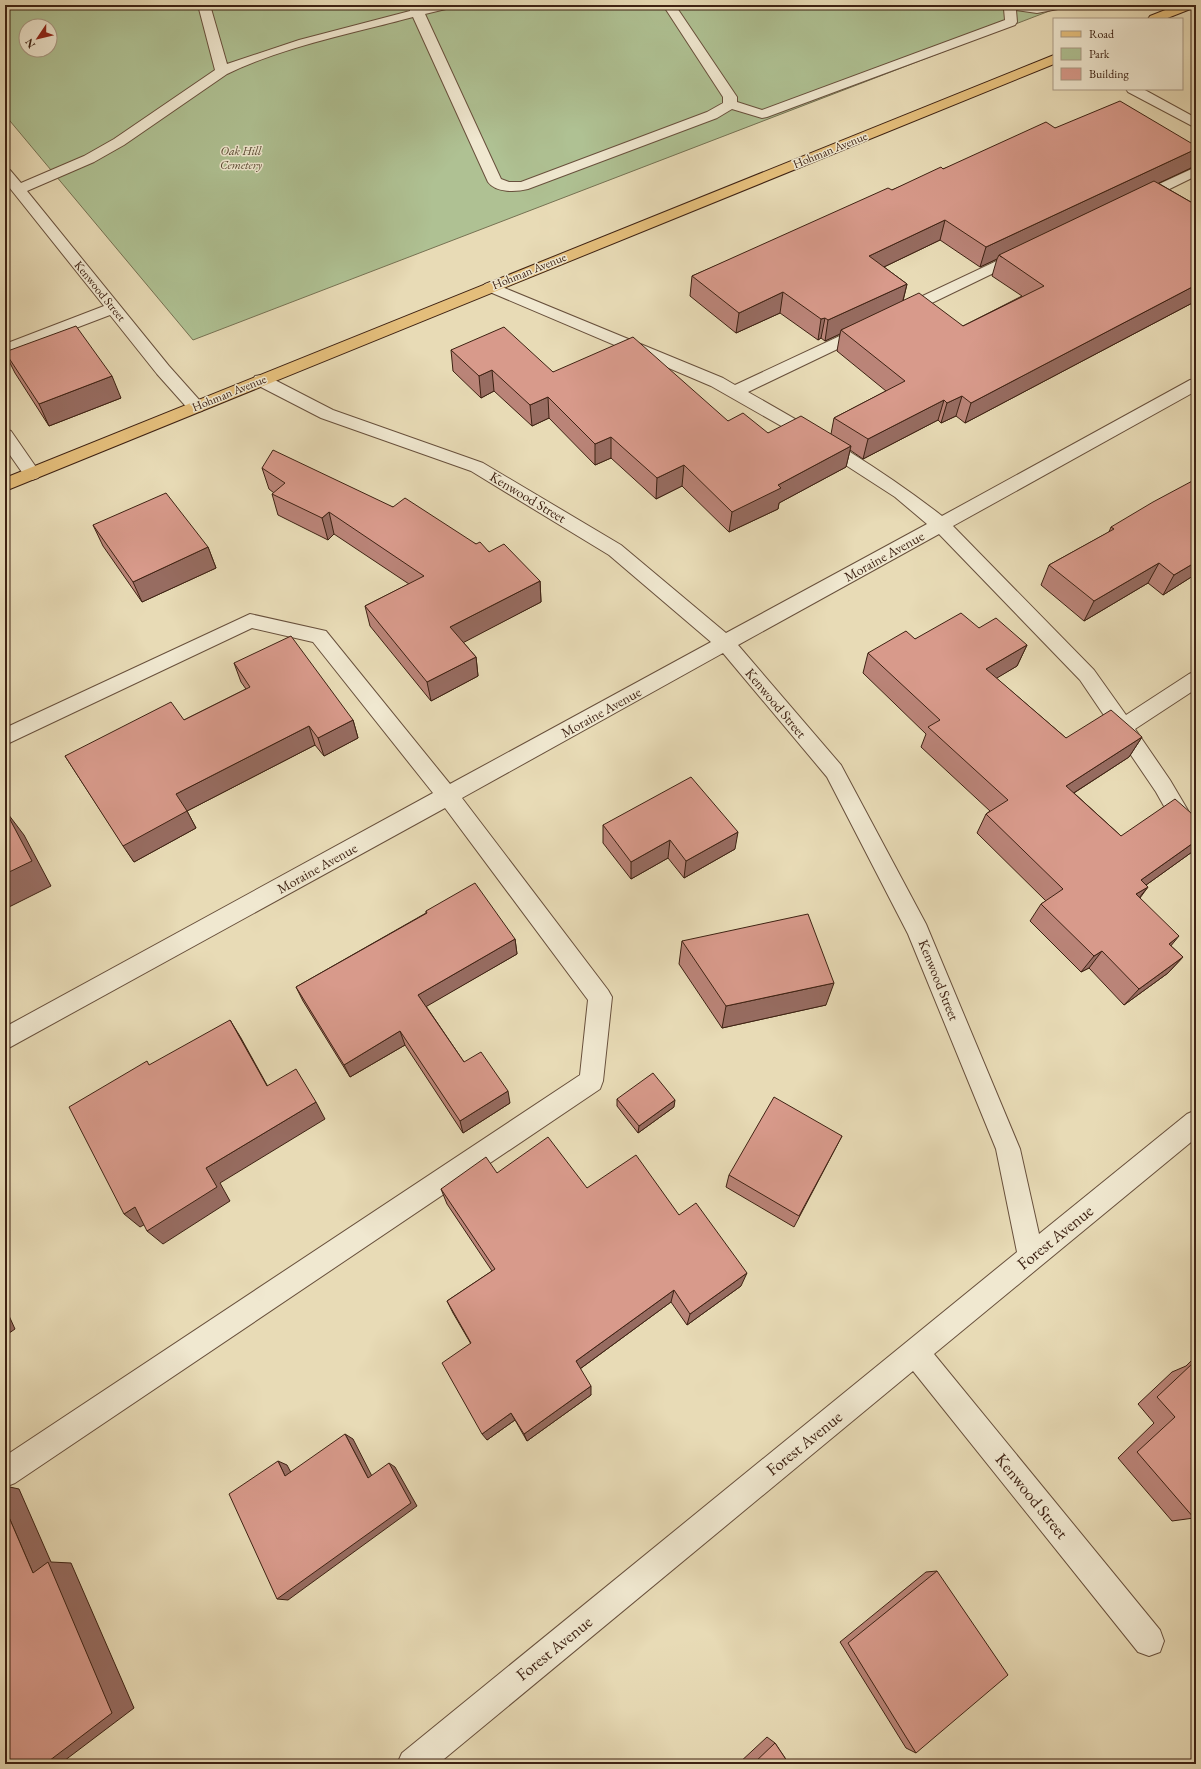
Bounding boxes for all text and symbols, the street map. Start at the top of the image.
north arrow [18,18,58,58]
legend [1053,18,1183,90]
text: Road [1089,26,1115,42]
text: N [21,36,38,51]
text: Park [1089,46,1110,62]
text: Building [1089,66,1130,82]
street label: Hohman Avenue [790,128,870,172]
park label: Oak Hill Cemetery [220,143,262,173]
street label: Hohman Avenue [489,249,569,293]
street label: Kenwood Street [71,257,129,325]
street label: Hohman Avenue [189,371,269,415]
street label: Kenwood Street [487,467,570,527]
street label: Moraine Avenue [841,526,928,585]
street label: Kenwood Street [742,664,811,742]
street label: Moraine Avenue [558,682,645,741]
street label: Moraine Avenue [274,838,361,897]
street label: Kenwood Street [915,937,964,1024]
street label: Forest Avenue [1012,1199,1098,1274]
street label: Forest Avenue [761,1405,847,1480]
street label: Kenwood Street [991,1449,1074,1544]
street label: Forest Avenue [511,1610,597,1685]

